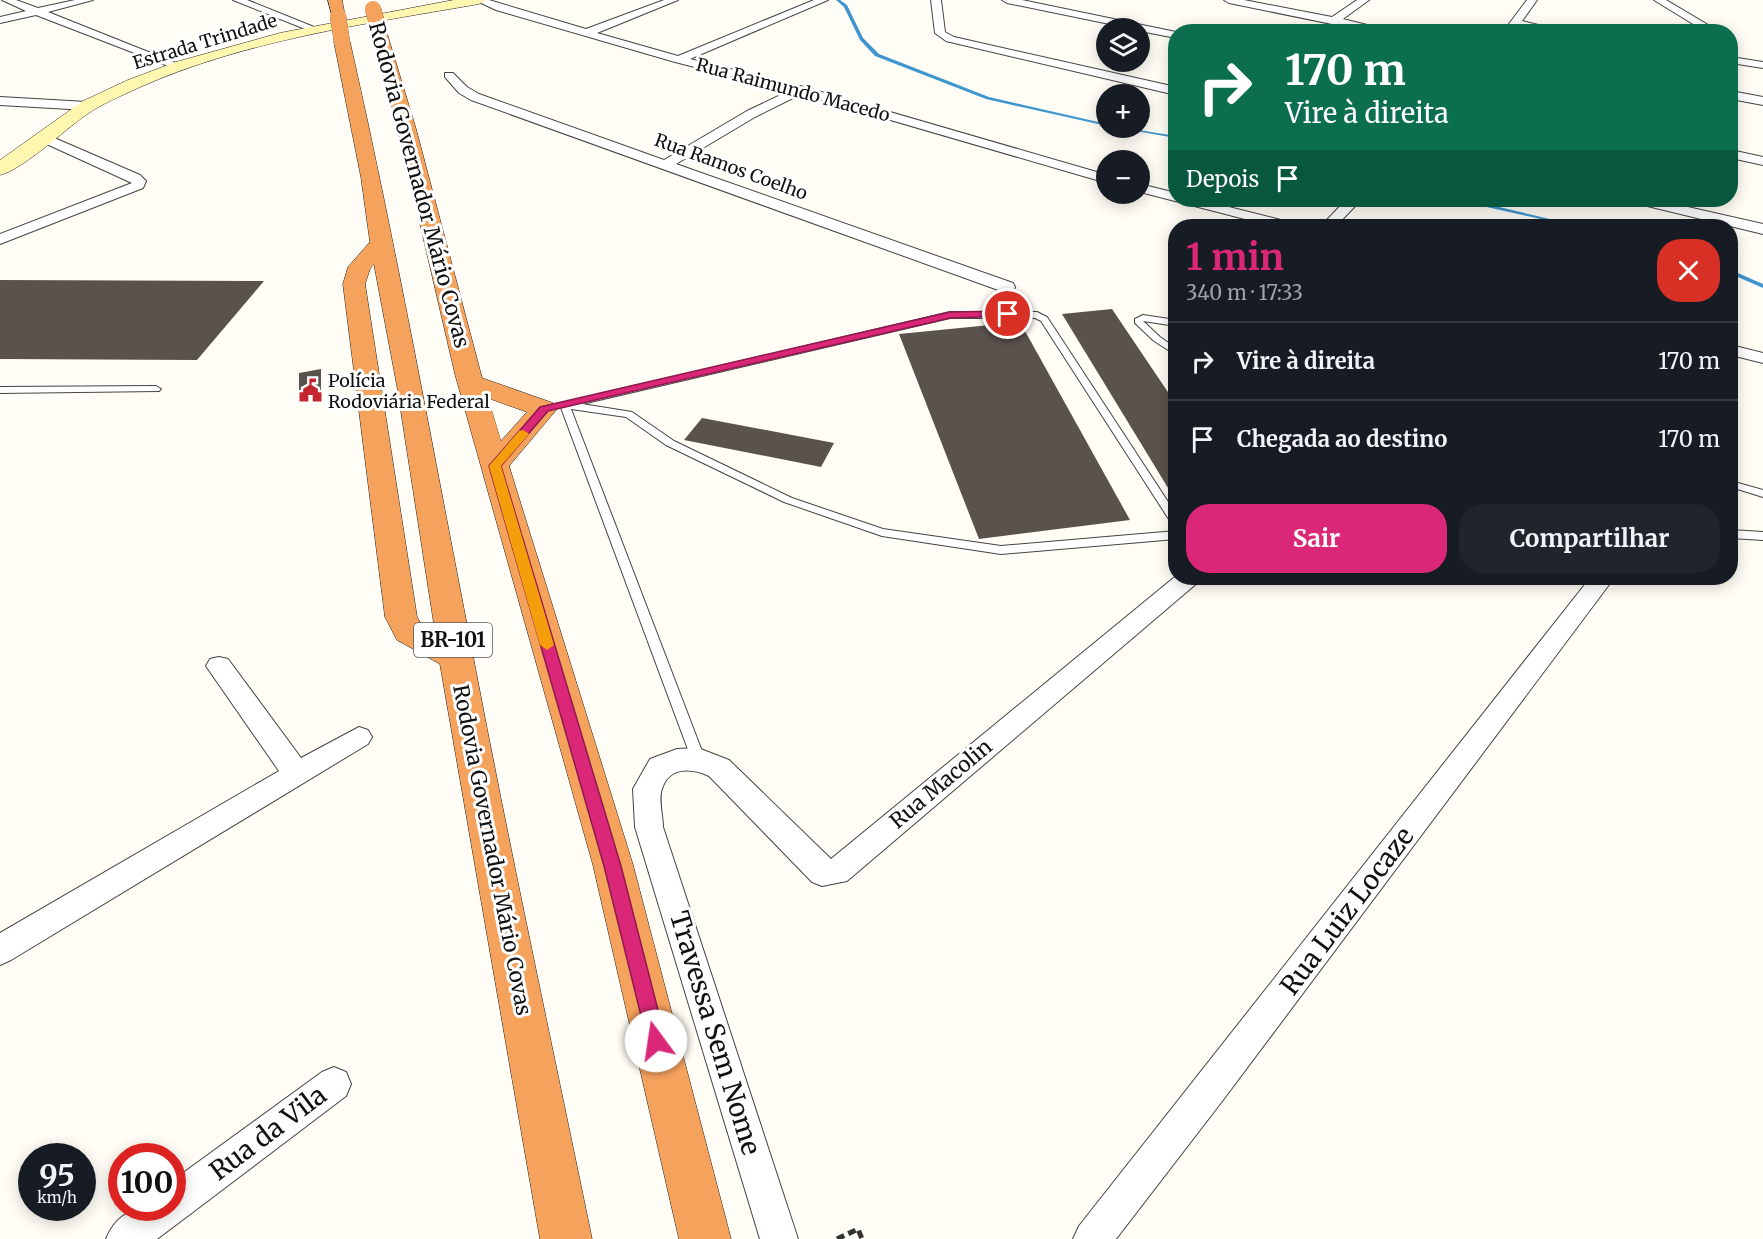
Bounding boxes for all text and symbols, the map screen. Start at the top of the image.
street label: Estrada Trindade [130,9,280,74]
map controls [1096,18,1150,204]
button: layers [1096,18,1150,72]
street label: Rodovia Governador Mário Covas [363,19,476,351]
text: 170 m [1285,44,1406,96]
icon: right [1186,48,1264,126]
street label: Rua Raimundo Macedo [694,53,892,126]
button: + [1096,84,1150,138]
text: Vire à direita [1285,96,1449,130]
street label: Rua Ramos Coelho [652,128,811,205]
button: − [1096,150,1150,204]
icon: arrive [1271,162,1304,195]
text: Depois [1186,165,1259,193]
text: 1 min [1186,235,1284,280]
button: close [1657,239,1720,302]
text: 340 m · 17:33 [1186,280,1303,305]
pin [982,288,1033,339]
icon: arrive [991,297,1024,330]
icon: right [1186,345,1219,378]
text: Vire à direita [1237,347,1375,375]
text: 170 m [1658,347,1720,375]
place label: Polícia Rodoviária Federal [328,369,490,413]
public building icon: Polícia Rodoviária Federal [297,378,323,404]
icon: arrive [1186,423,1219,456]
text: Chegada ao destino [1237,425,1447,453]
text: 170 m [1658,425,1720,453]
button: Sair [1186,504,1447,573]
button: Compartilhar [1459,504,1720,573]
road number: BR-101 [414,623,492,657]
street label: Rodovia Governador Mário Covas [447,682,538,1018]
street label: Rua Macolin [884,733,998,834]
street label: Rua Luiz Locaze [1273,820,1421,1001]
street label: Travessa Sem Nome [663,907,768,1159]
position arrow [624,1009,688,1073]
street label: Rua da Vila [203,1078,333,1187]
speed limit sign: 100 [108,1143,186,1221]
text: 95 [39,1156,75,1194]
text: km/h [37,1188,77,1207]

